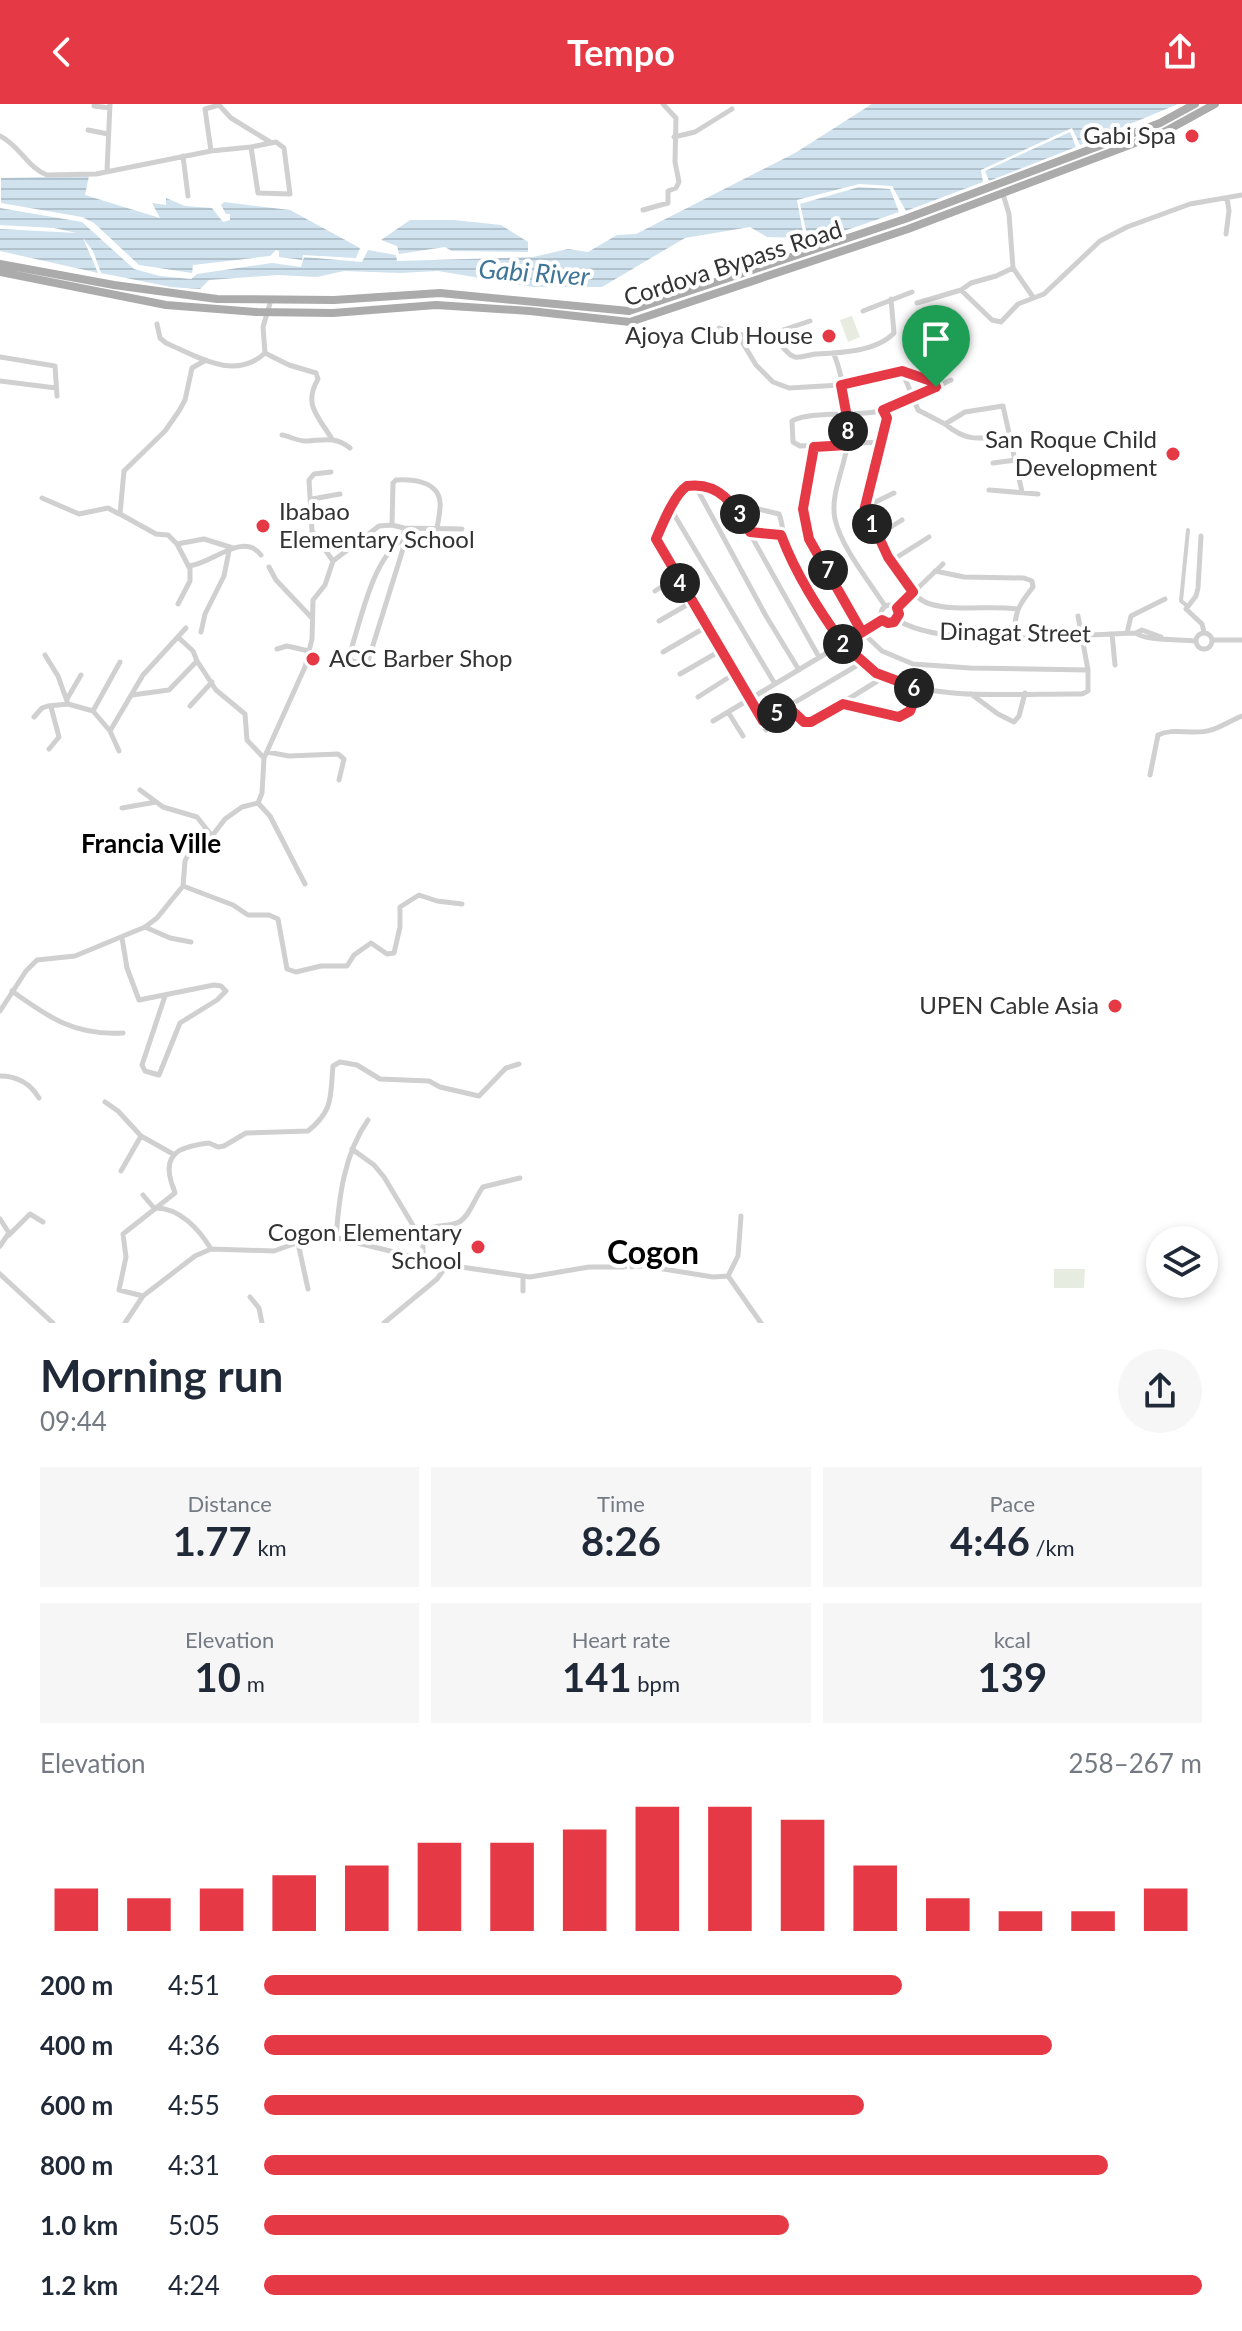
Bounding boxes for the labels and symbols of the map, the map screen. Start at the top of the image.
place label: Gabi Spa [1083,120,1176,149]
marker: Gabi Spa [1183,127,1201,145]
street label: Cordova Bypass Road [620,214,845,312]
water label: Gabi River [478,252,592,292]
pin [902,305,970,387]
place label: Ajoya Club House [625,320,813,349]
marker: Ajoya Club House [820,327,838,345]
pin: 8 [828,411,868,451]
place label: San Roque Child Development [985,424,1157,481]
marker: San Roque Child Development [1164,445,1182,463]
pin: 3 [720,494,760,534]
place label: Ibabao Elementary School [279,496,475,553]
pin: 1 [852,504,892,544]
marker: Ibabao Elementary School [254,517,272,535]
pin: 7 [808,550,848,590]
pin: 4 [660,563,700,603]
street label: Dinagat Street [939,616,1091,647]
pin: 2 [823,624,863,664]
place label: ACC Barber Shop [329,643,512,672]
marker: ACC Barber Shop [304,650,322,668]
pin: 6 [894,668,934,708]
pin: 5 [757,693,797,733]
district label: Francia Ville [81,827,221,859]
place label: UPEN Cable Asia [919,990,1099,1019]
marker: UPEN Cable Asia [1106,997,1124,1015]
place label: Cogon Elementary School [268,1217,463,1274]
district label: Cogon [607,1232,699,1271]
marker: Cogon Elementary School [469,1238,487,1256]

